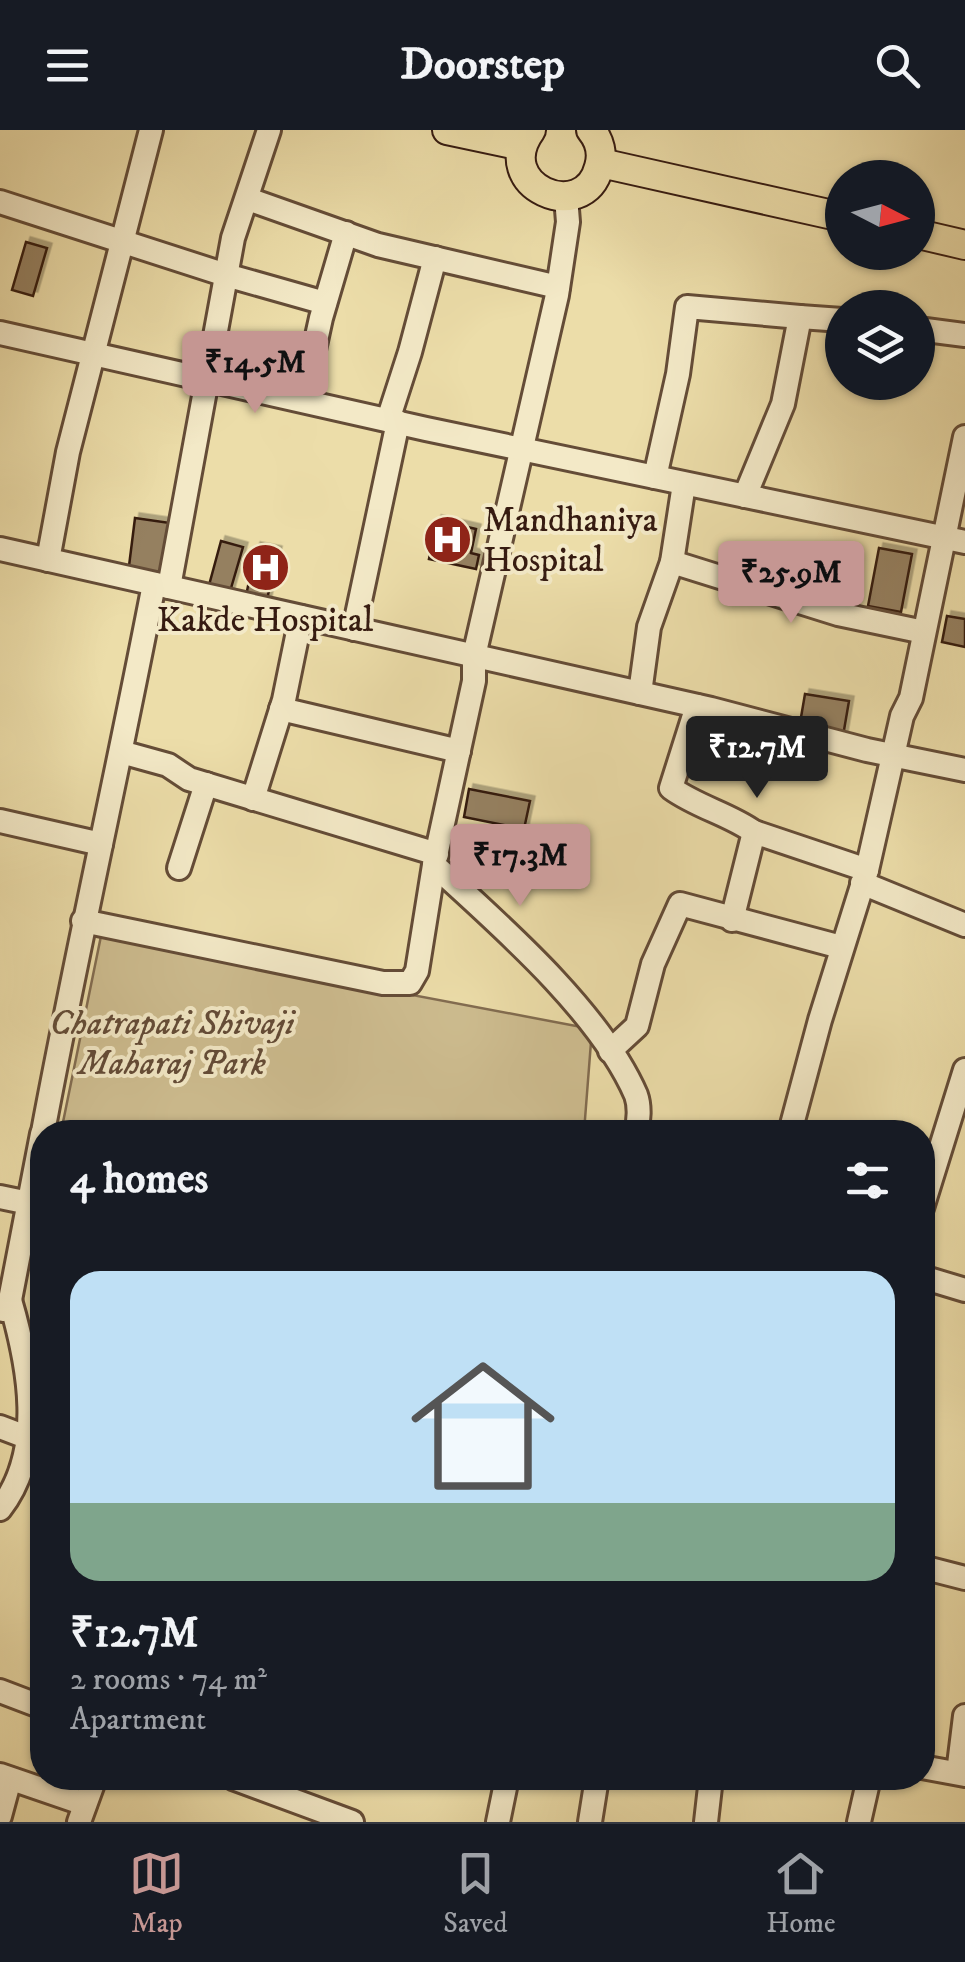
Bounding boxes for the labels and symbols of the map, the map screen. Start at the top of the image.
north arrow [825,160,935,270]
pin: ₹14.5M [174,331,336,416]
place label: Mandhaniya Hospital [483,499,658,583]
hospital icon: Mandhaniya Hospital [422,513,474,565]
hospital icon: Kakde Hospital [239,541,291,593]
pin: ₹25.9M [710,541,872,626]
place label: Kakde Hospital [157,599,374,643]
pin: ₹12.7M [676,716,838,801]
pin: ₹17.3M [439,824,601,909]
park label: Chatrapati Shivaji Maharaj Park [49,1002,296,1086]

